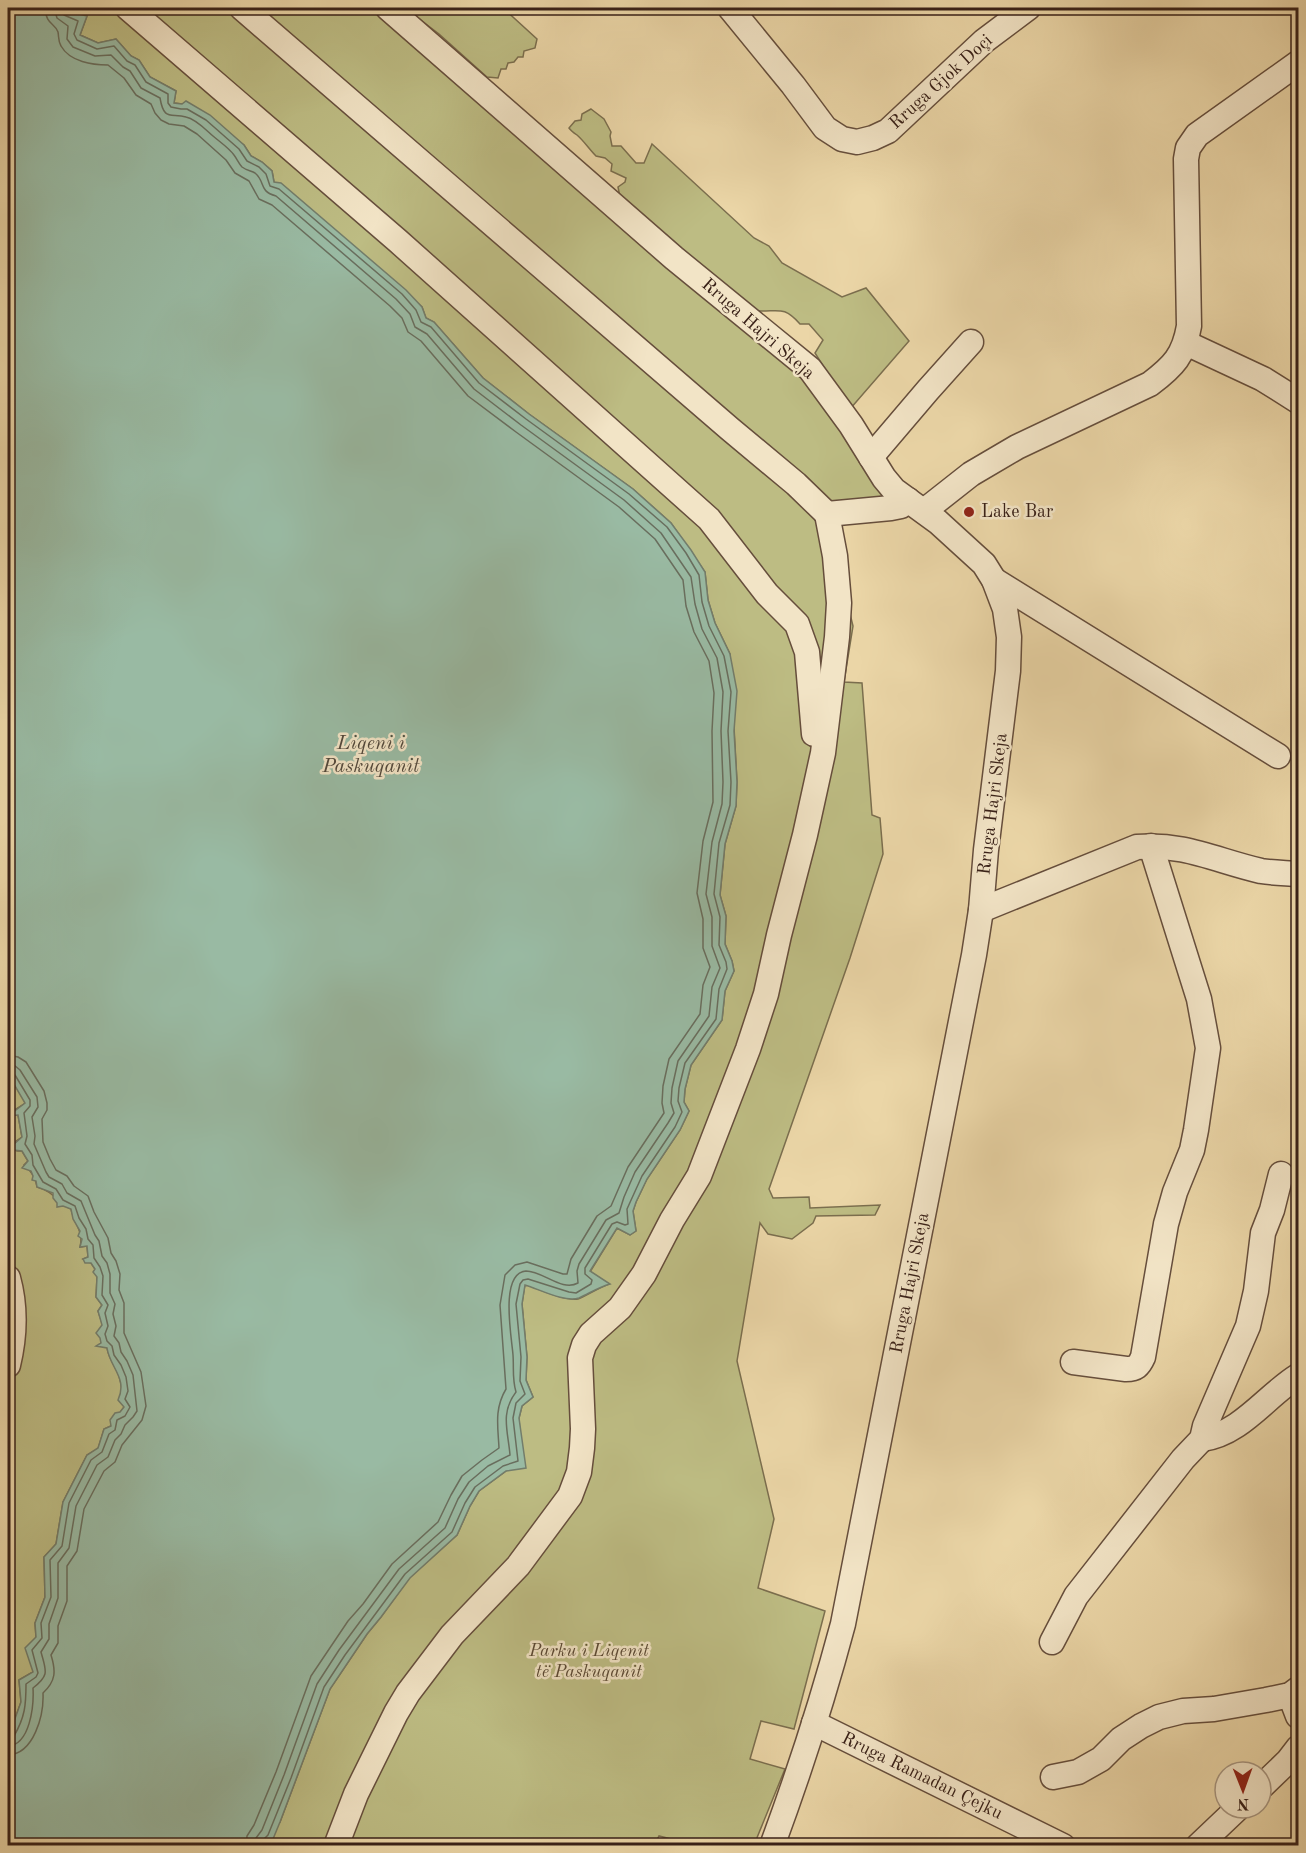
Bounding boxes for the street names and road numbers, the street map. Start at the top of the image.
street label: Rruga Gjok Doçi [886,31,996,133]
street label: Rruga Hajri Skeja [698,275,818,383]
street label: Rruga Hajri Skeja [975,732,1011,876]
street label: Rruga Hajri Skeja [888,1211,933,1355]
street label: Rruga Ramadan Çejku [839,1729,1006,1823]

